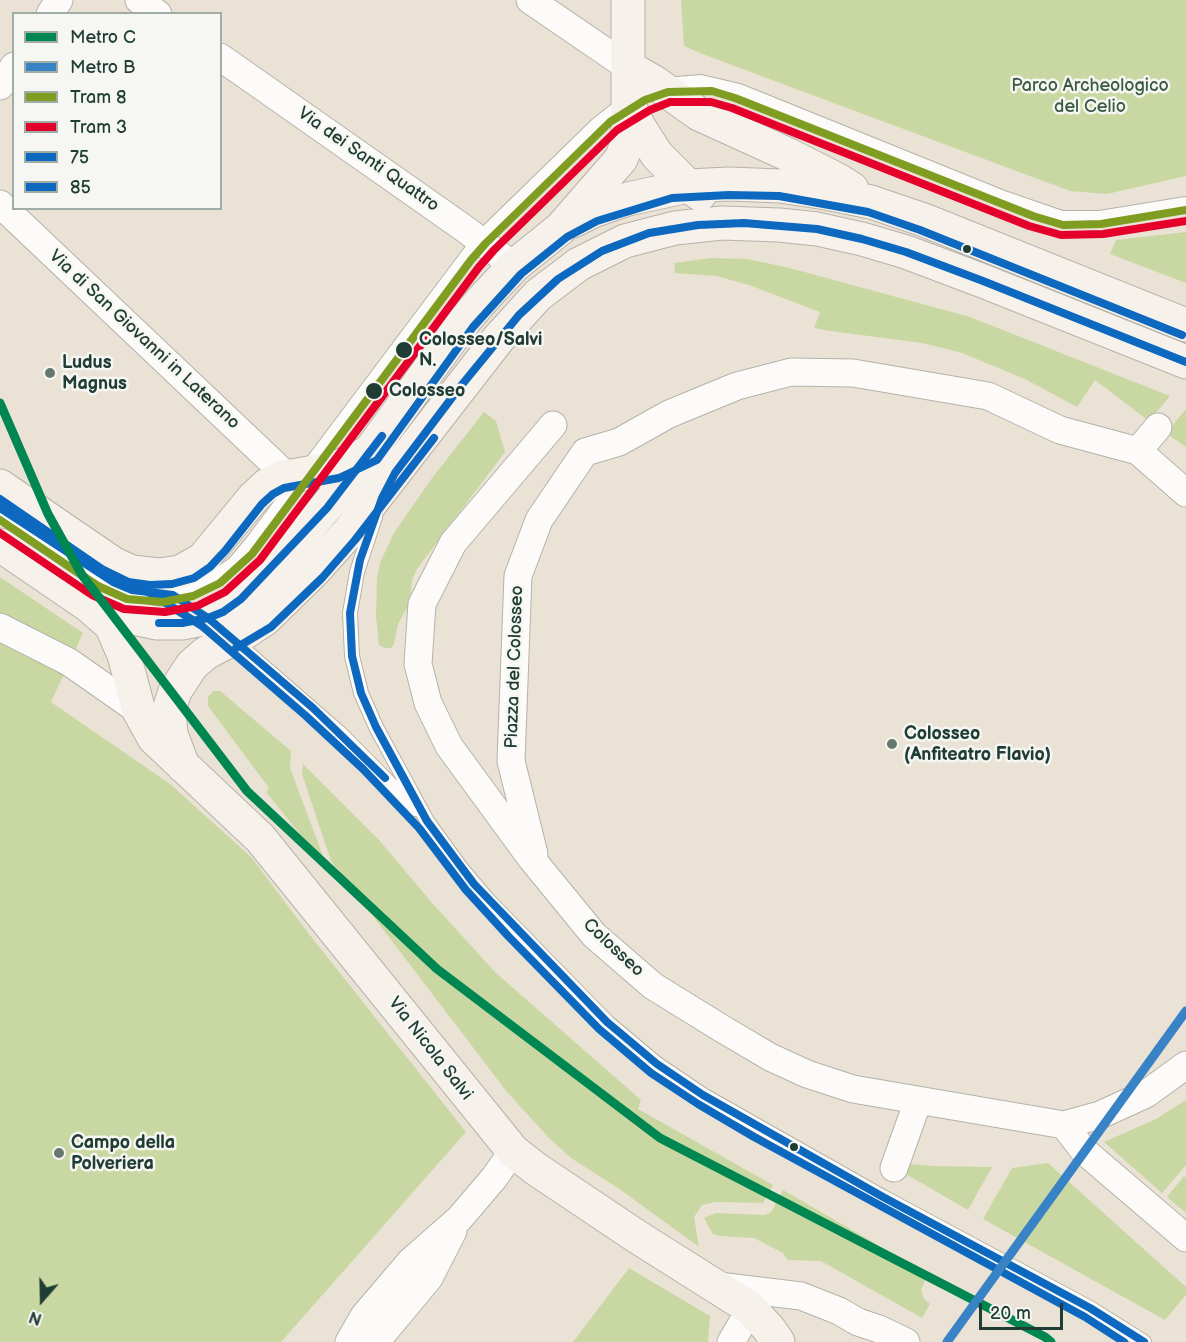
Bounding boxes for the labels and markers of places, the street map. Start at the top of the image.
unlabelled marker [961,243,973,255]
place label: Colosseo/Salvi N. [419,329,542,372]
marker: Colosseo/Salvi N. [394,340,414,360]
place label: Ludus Magnus [62,352,127,394]
marker: Ludus Magnus [43,366,57,380]
place label: Colosseo [389,380,465,402]
marker: Colosseo [364,381,384,401]
place label: Colosseo (Anfiteatro Flavio) [904,723,1051,766]
marker: Colosseo (Anfiteatro Flavio) [885,737,899,751]
place label: Campo della Polveriera [71,1132,175,1174]
unlabelled marker [788,1141,800,1153]
marker: Campo della Polveriera [52,1146,66,1160]

